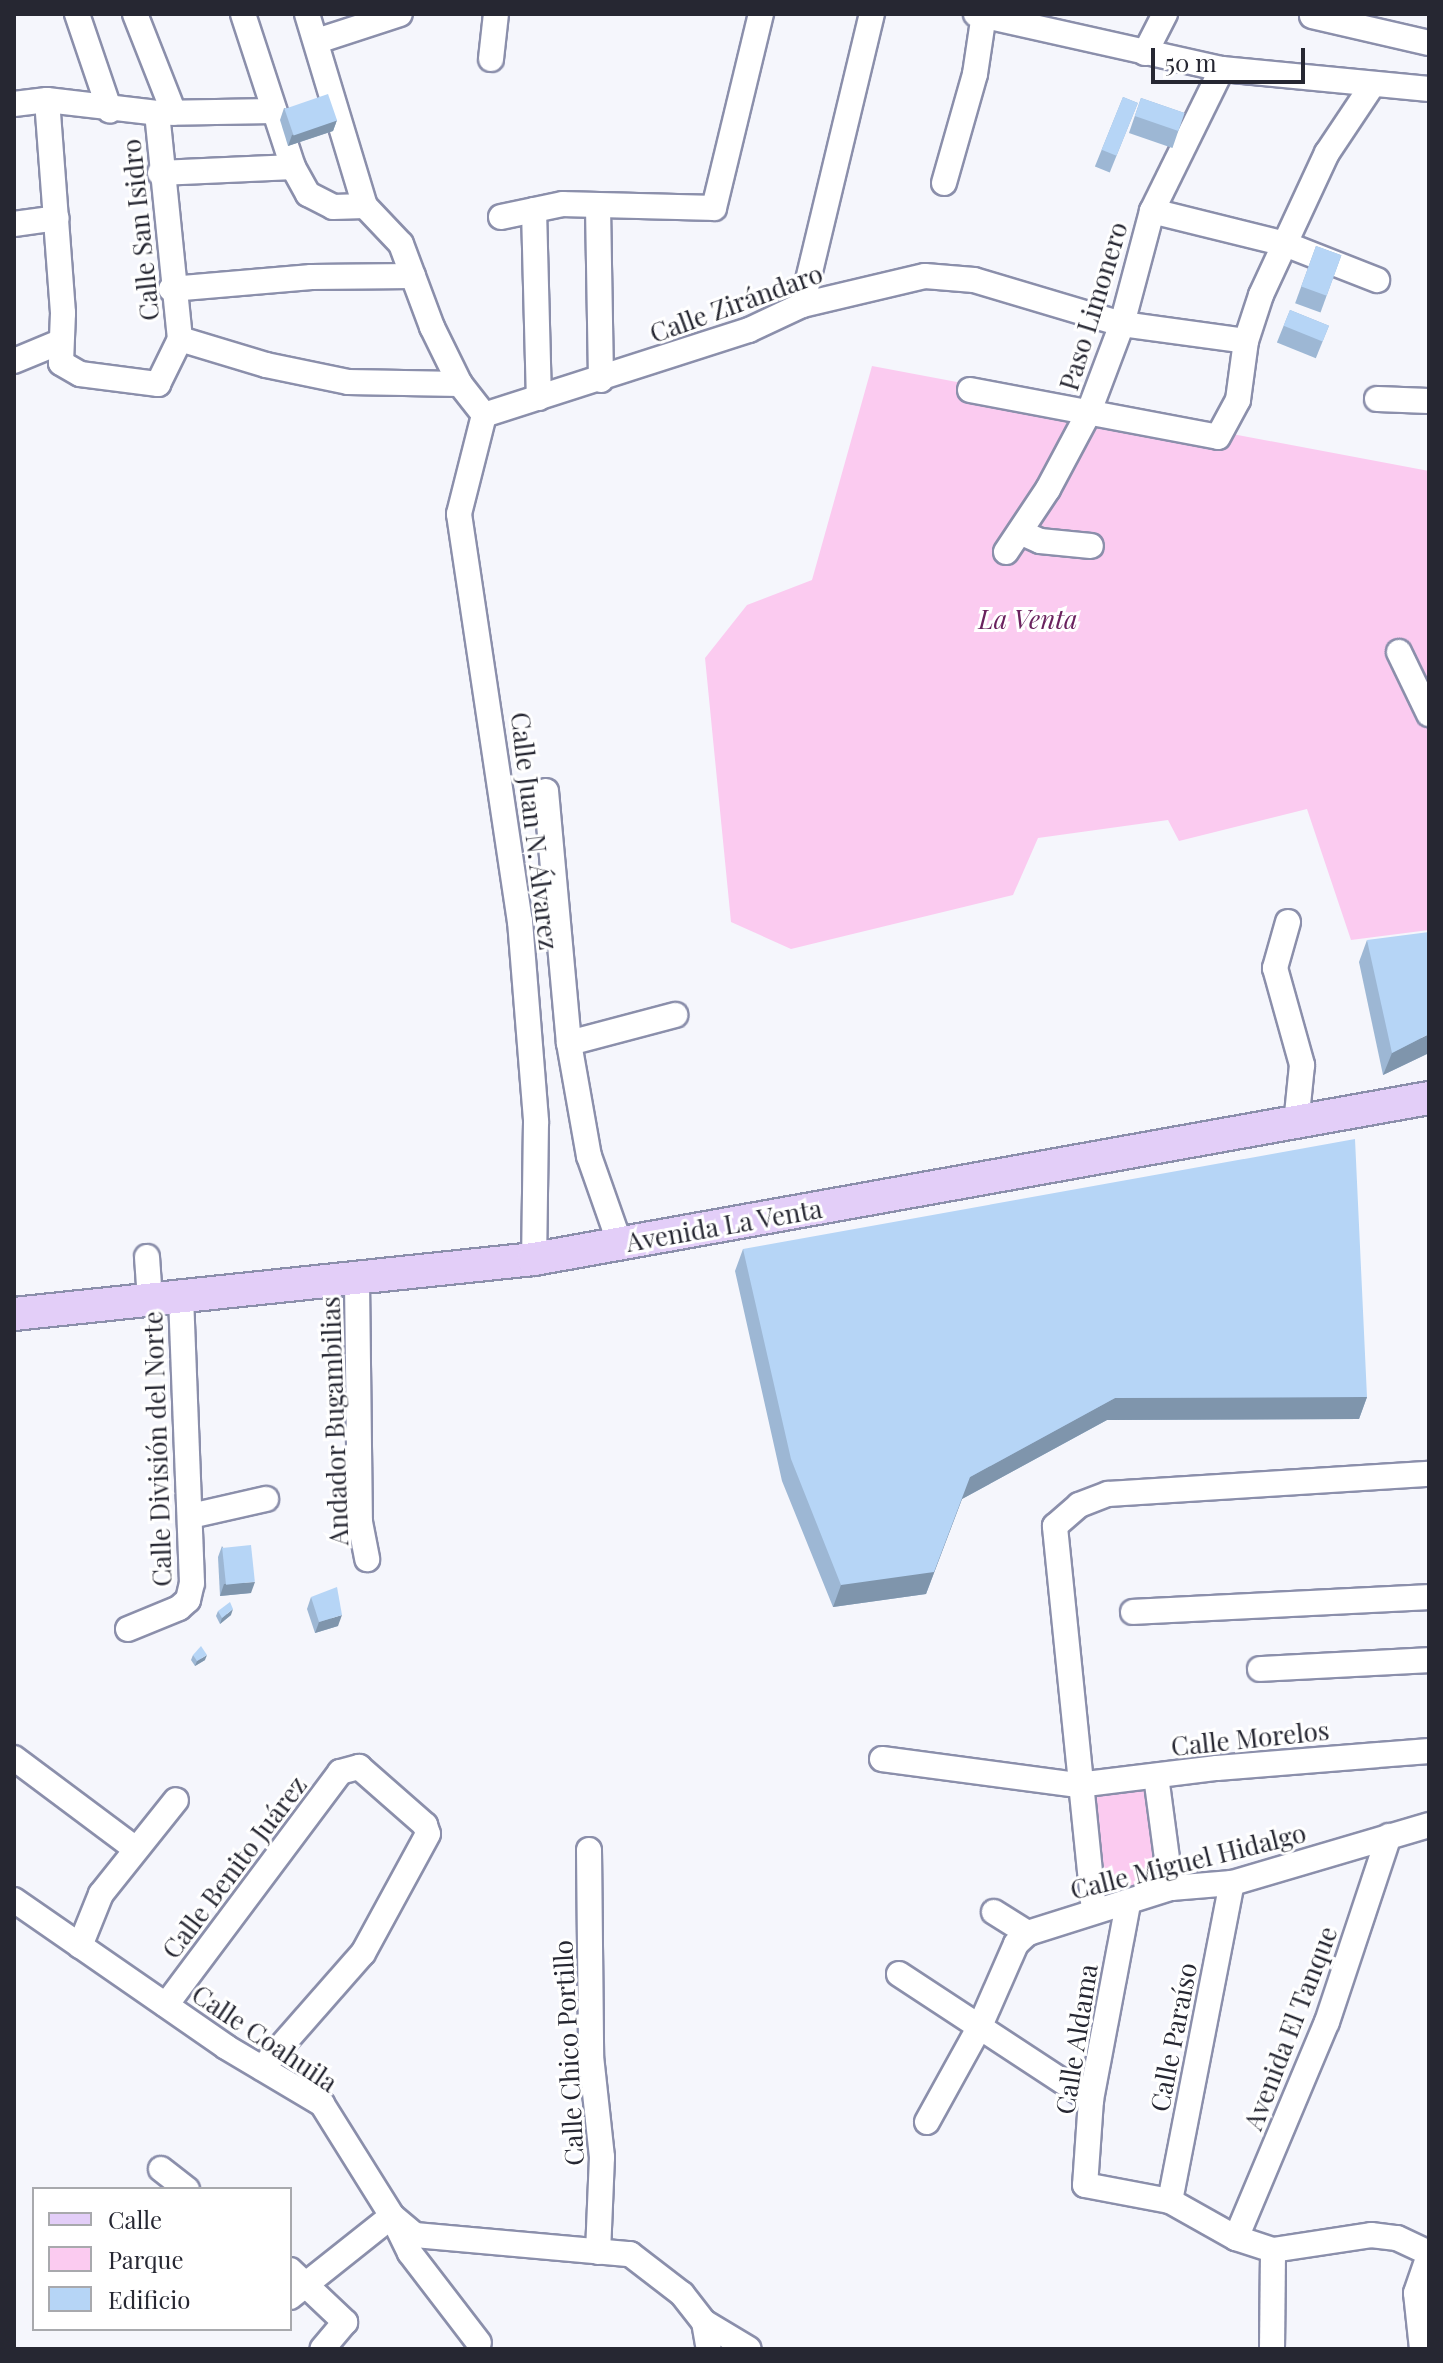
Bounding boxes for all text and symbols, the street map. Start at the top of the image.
scale bar [1155,32,1309,82]
text: 50 m [1165,46,1217,78]
street label: Calle San Isidro [115,138,165,322]
street label: Paso Limonero [1053,218,1133,394]
street label: Calle Zirándaro [645,257,827,349]
park label: La Venta [978,603,1078,635]
street label: Calle Juan N. Álvarez [505,710,565,952]
street label: Avenida La Venta [623,1192,825,1258]
street label: Andador Bugambilias [314,1296,354,1546]
street label: Calle División del Norte [137,1311,177,1587]
street label: Calle Morelos [1169,1714,1331,1762]
street label: Calle Benito Juárez [155,1770,313,1964]
street label: Calle Miguel Hidalgo [1067,1817,1309,1905]
street label: Avenida El Tanque [1237,1921,1343,2135]
street label: Calle Chico Portillo [547,1940,589,2166]
street label: Calle Paraíso [1143,1960,1203,2114]
street label: Calle Aldama [1049,1961,1103,2117]
street label: Calle Coahuila [186,1978,344,2098]
legend [32,2187,292,2331]
text: Calle [108,2203,162,2235]
text: Parque [108,2243,184,2275]
text: Edificio [108,2283,190,2315]

